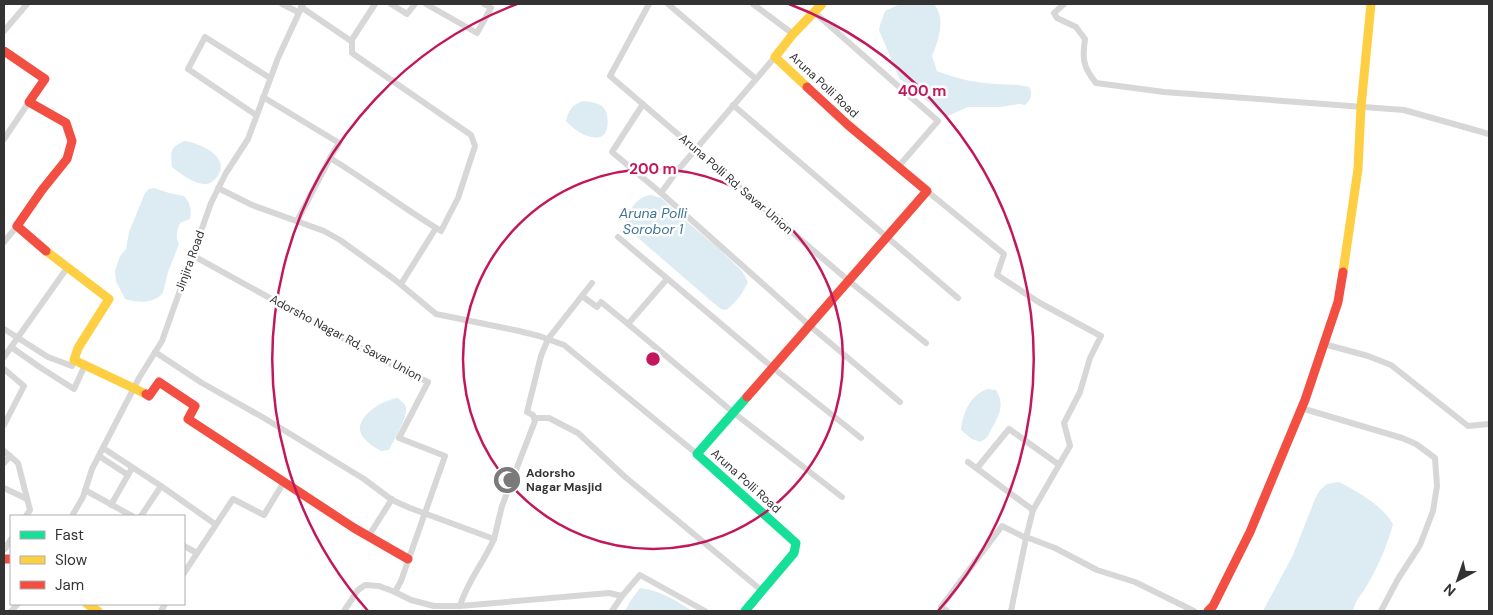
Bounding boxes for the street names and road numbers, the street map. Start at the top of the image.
street label: Aruna Polli Road [786,49,862,121]
street label: Aruna Polli Rd, Savar Union [676,130,796,238]
street label: Jinjira Road [172,228,208,294]
street label: Adorsho Nagar Rd, Savar Union [267,291,425,385]
street label: Aruna Polli Road [708,445,784,517]

